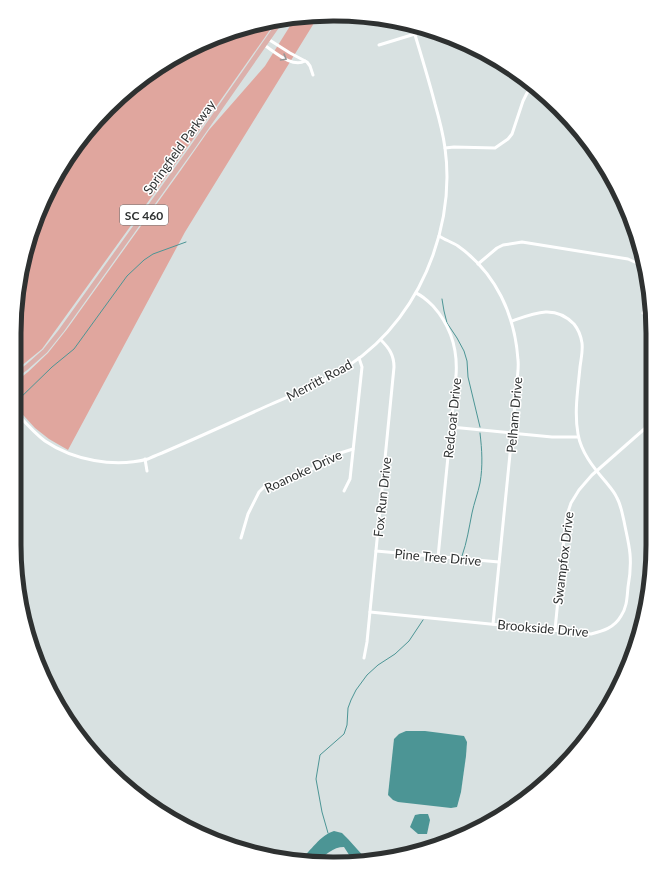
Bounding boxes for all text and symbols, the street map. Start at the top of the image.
one-way arrow [280,53,287,60]
street label: Springfield Parkway [139,97,219,197]
road number: SC 460 [120,205,168,225]
street label: Merritt Road [283,356,355,404]
street label: Pelham Drive [503,376,525,454]
street label: Redcoat Drive [440,377,464,459]
street label: Roanoke Drive [262,446,344,496]
street label: Fox Run Drive [370,456,394,538]
street label: Swampfox Drive [549,510,577,605]
street label: Pine Tree Drive [394,545,482,569]
street label: Brookside Drive [497,616,589,640]

